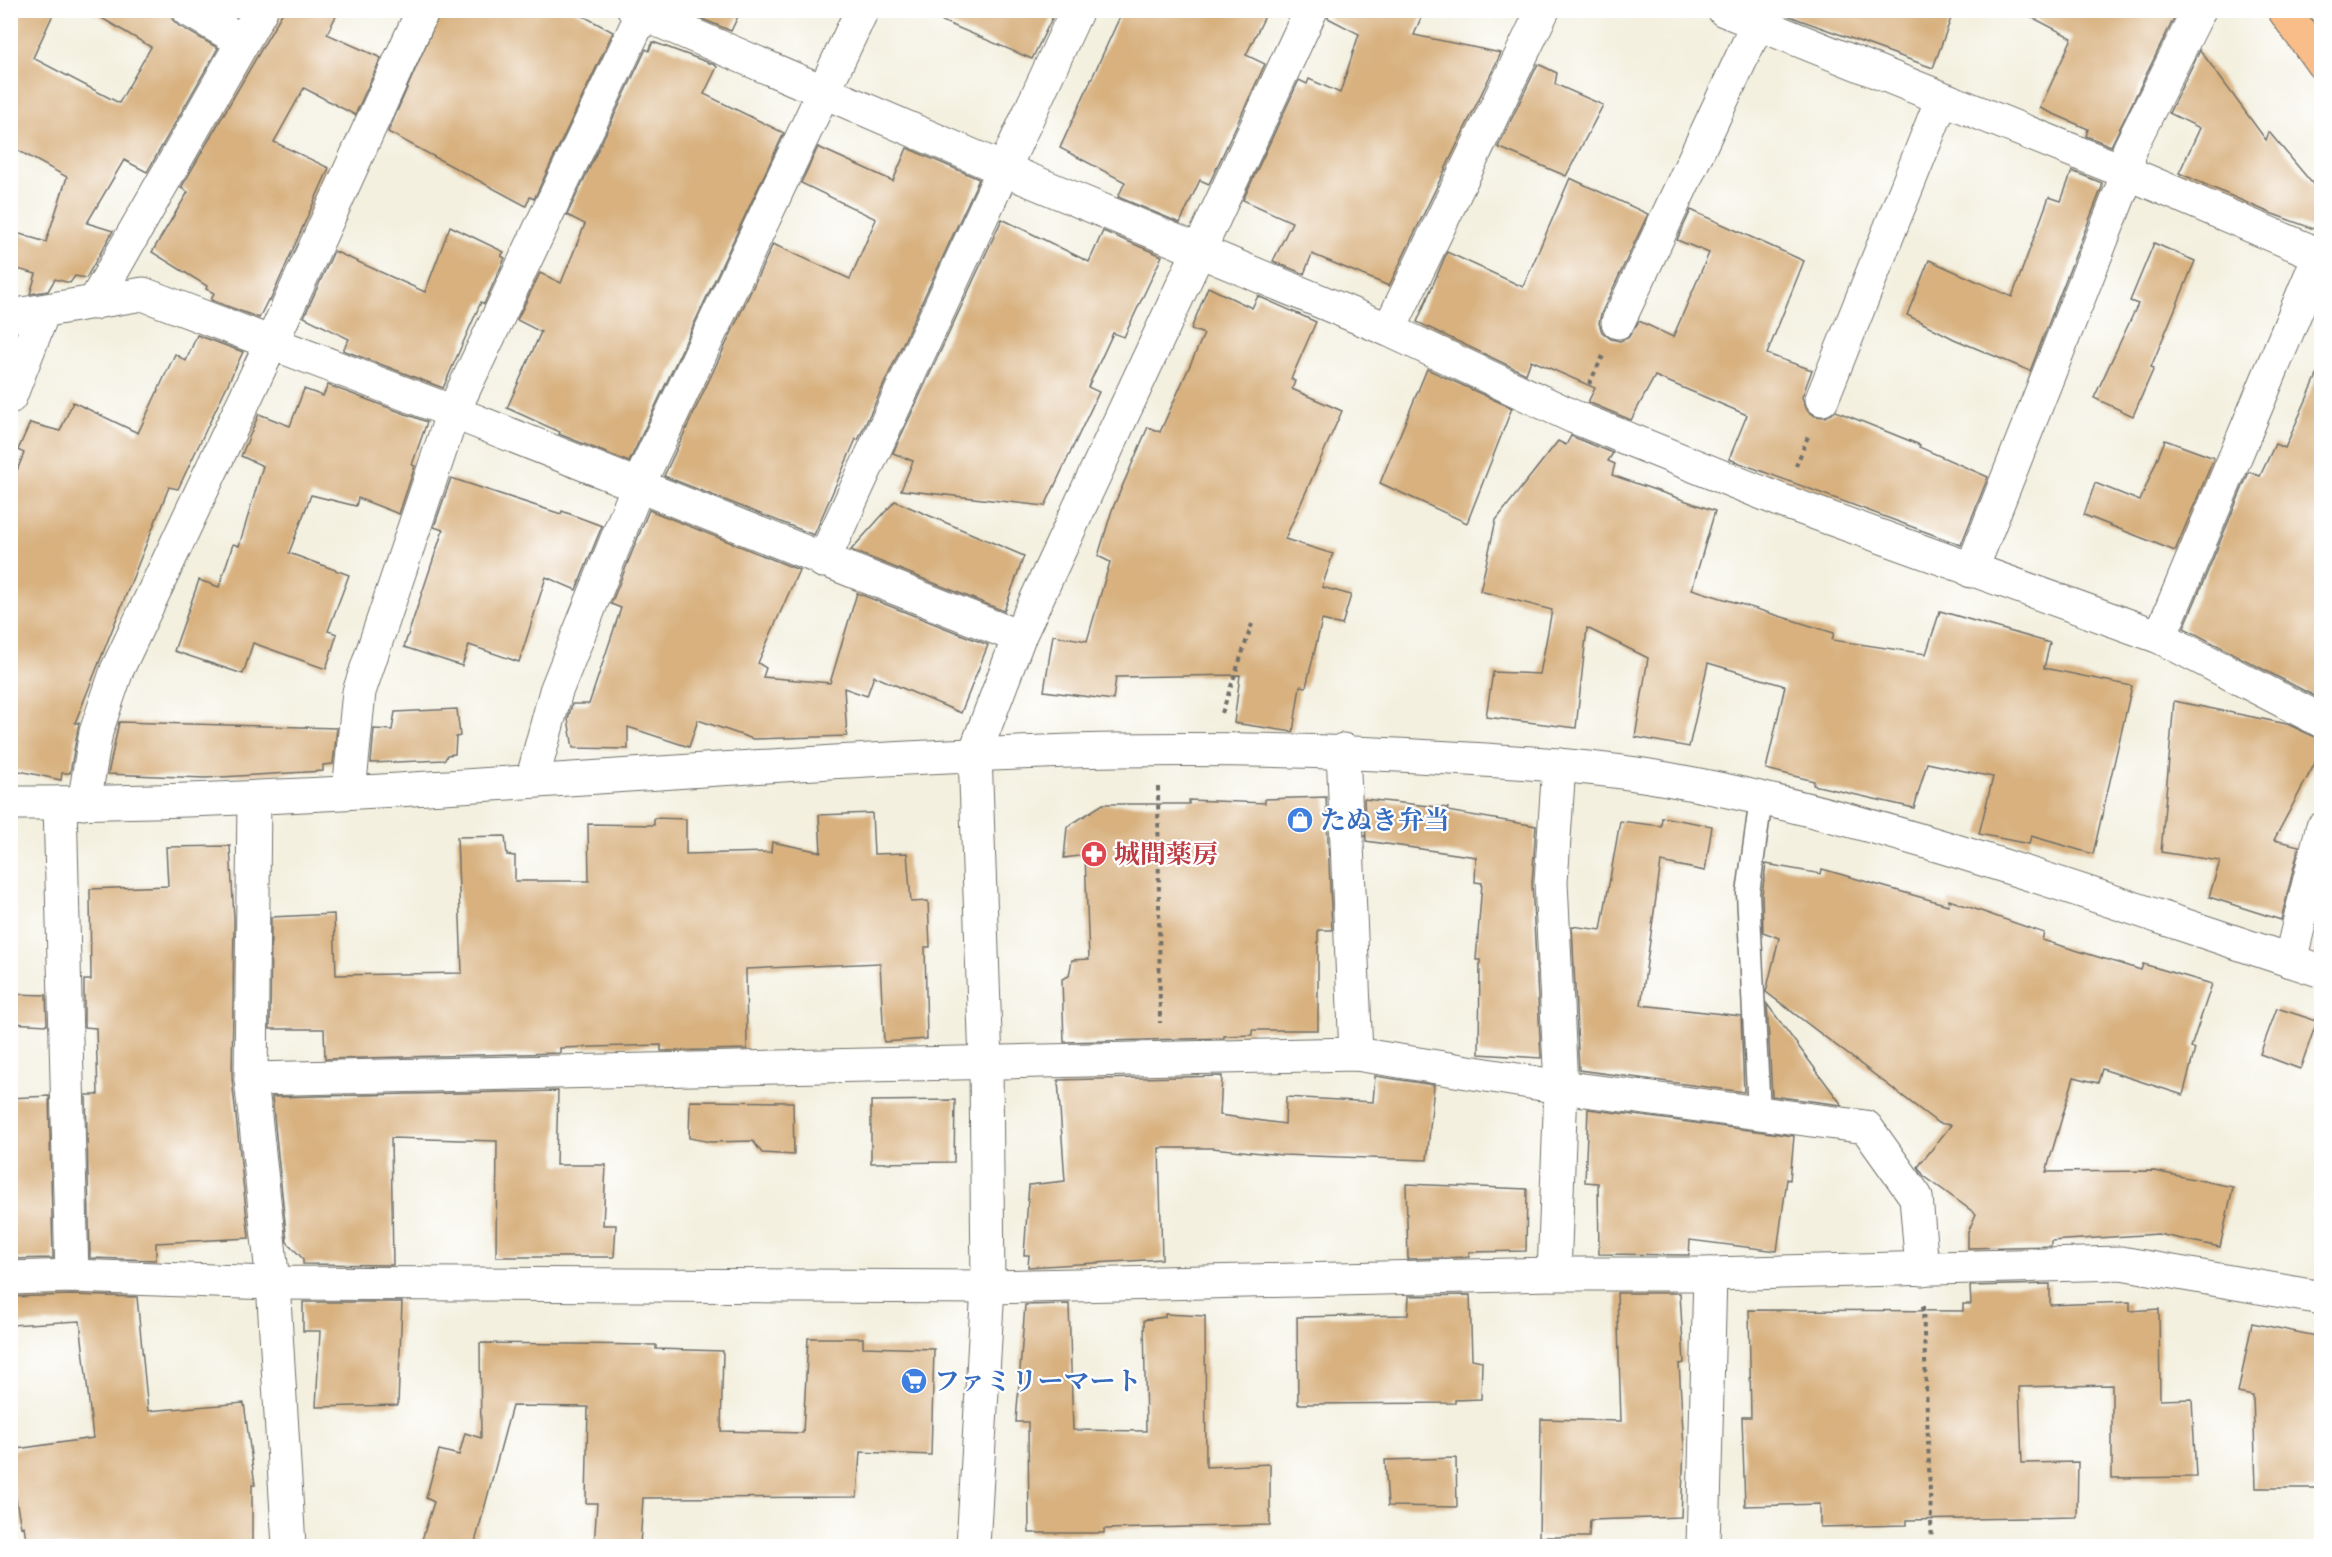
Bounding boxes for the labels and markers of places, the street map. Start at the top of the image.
place label: たぬき弁当 [1320,803,1450,838]
shop icon: たぬき弁当 [1285,805,1315,835]
place label: 城間薬房 [1114,837,1218,872]
pharmacy icon: 城間薬房 [1079,839,1109,869]
place label: ファミリーマート [934,1364,1141,1399]
supermarket icon: ファミリーマート [899,1366,929,1396]

